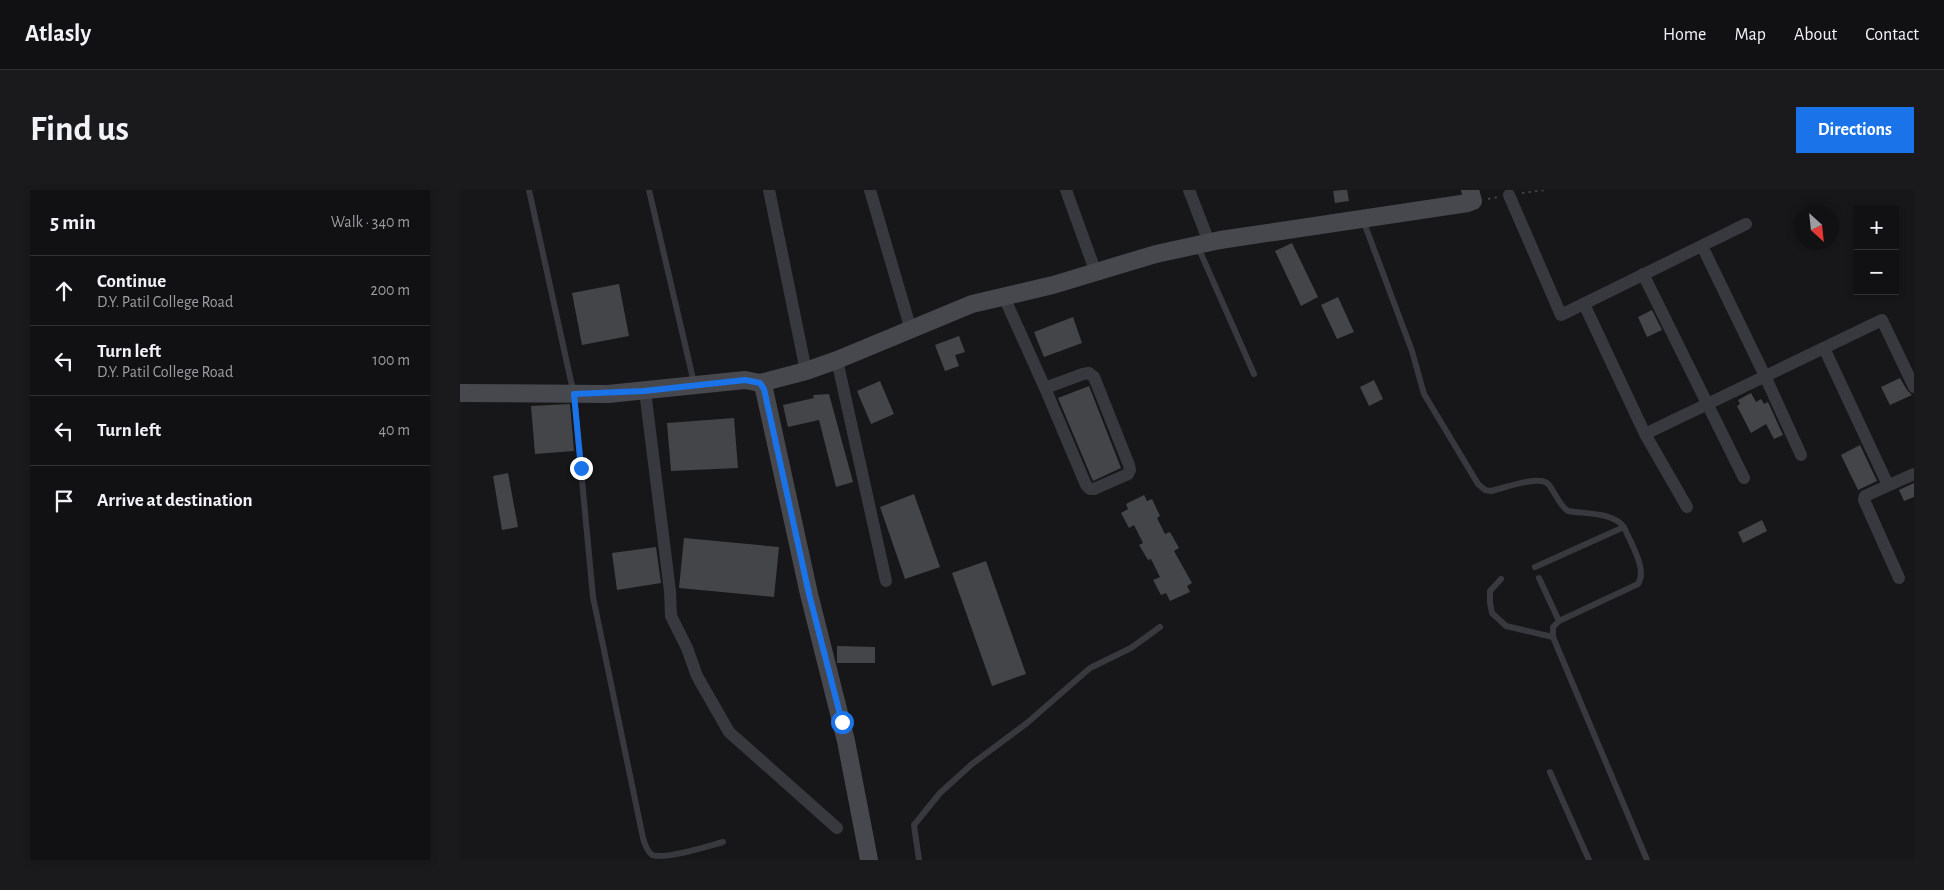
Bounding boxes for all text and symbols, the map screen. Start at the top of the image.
text: Atlasly [25,22,91,46]
text: Home [1663,26,1706,44]
text: Map [1734,26,1766,44]
text: About [1794,26,1837,44]
text: Contact [1865,26,1919,44]
button: Directions [1796,107,1914,153]
text: Find us [30,112,129,147]
north arrow [1794,205,1839,250]
map controls [1854,205,1899,295]
button: + [1854,205,1899,250]
text: 5 min [50,212,96,233]
text: Walk · 340 m [331,214,410,230]
button: − [1854,250,1899,295]
text: Continue [97,272,166,291]
icon: ahead [50,277,78,305]
text: 200 m [370,282,410,298]
text: D.Y. Patil College Road [97,294,233,310]
text: Turn left [97,342,161,361]
icon: left [50,347,78,375]
text: 100 m [372,352,410,368]
text: D.Y. Patil College Road [97,364,233,380]
icon: left [50,417,78,445]
text: Turn left [97,421,161,440]
text: 40 m [378,422,410,438]
route end [570,457,593,480]
icon: arrive [50,487,78,515]
text: Arrive at destination [97,491,253,510]
route start [831,711,854,734]

